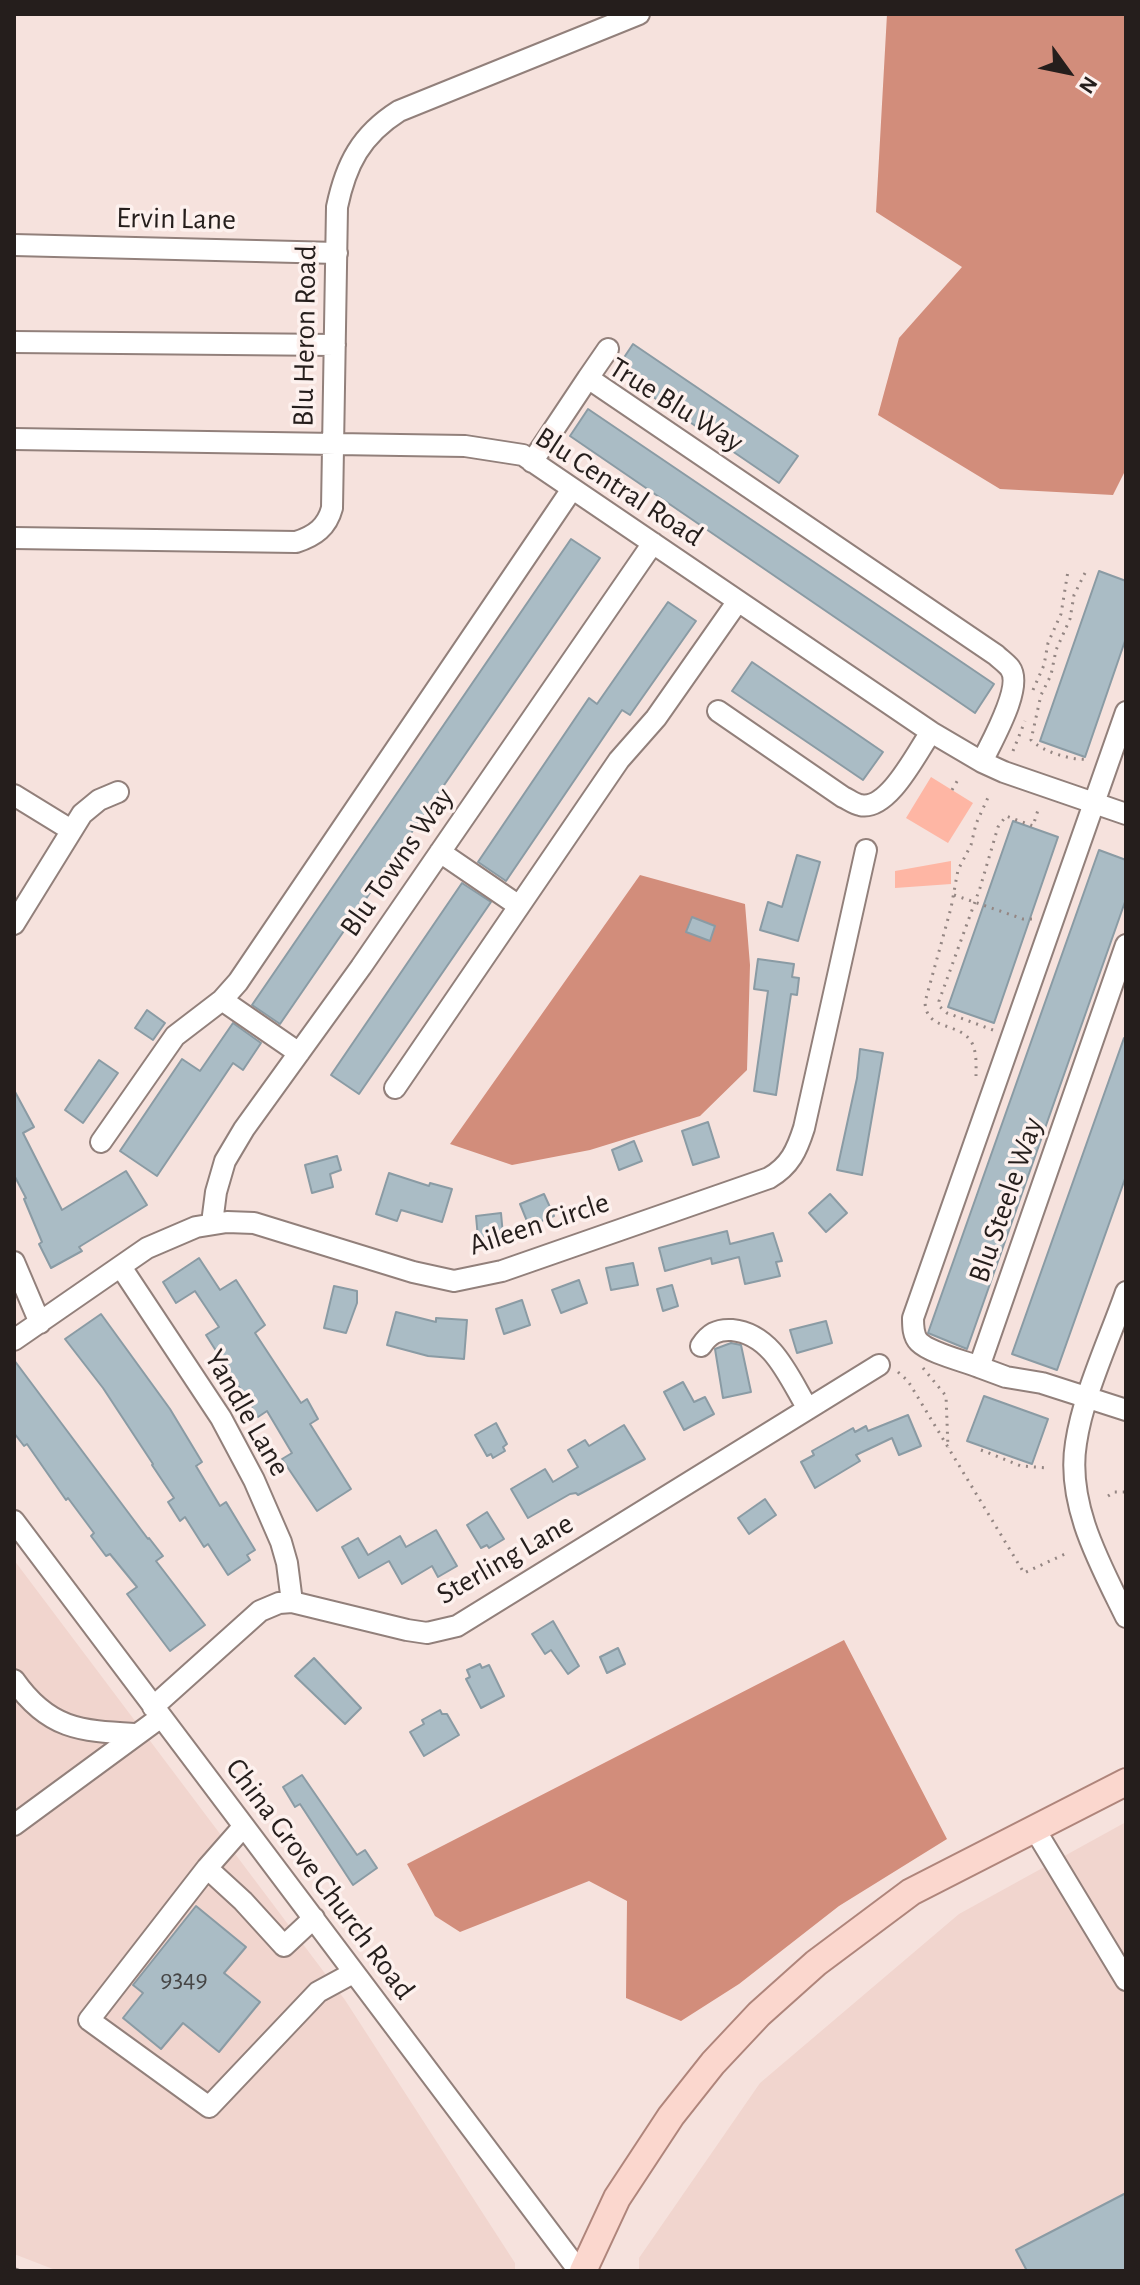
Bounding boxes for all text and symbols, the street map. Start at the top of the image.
north arrow [1028,32,1108,112]
text: N [1075,73,1102,97]
street label: Ervin Lane [116,200,236,238]
street label: Blu Heron Road [285,245,325,427]
street label: True Blu Way [602,350,750,460]
street label: Blu Central Road [528,419,710,555]
street label: Blu Towns Way [332,780,462,944]
street label: Blu Steele Way [961,1113,1051,1287]
street label: Aileen Circle [464,1184,614,1264]
street label: Yandle Lane [196,1343,298,1483]
street label: Sterling Lane [430,1505,580,1613]
street label: China Grove Church Road [218,1751,422,2007]
house number: 9349 [160,1963,208,1995]

